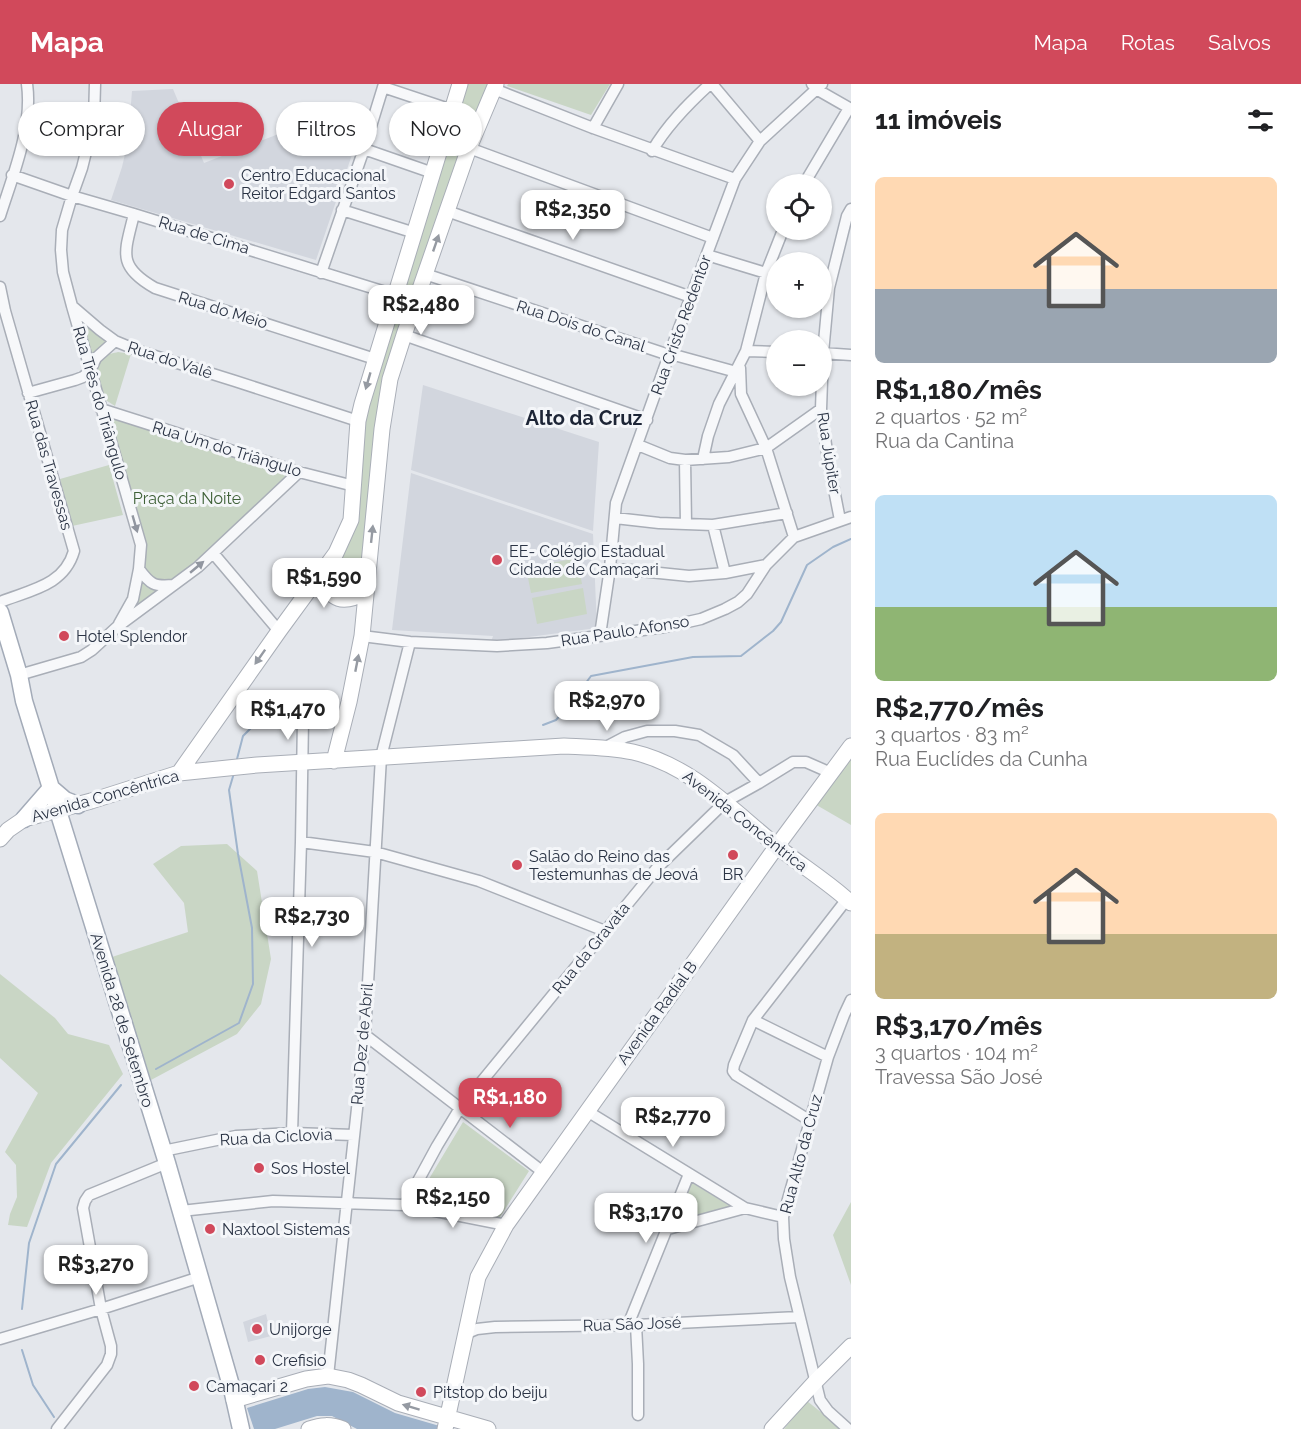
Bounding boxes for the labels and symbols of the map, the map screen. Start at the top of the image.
place label: Centro Educacional Reitor Edgard Santos [241,166,396,203]
marker: Centro Educacional Reitor Edgard Santos [222,177,236,191]
pin: R$2,350 [518,190,628,241]
street label: Rua de Cima [156,212,252,258]
one-way arrow [431,234,441,252]
street label: Rua Cristo Redentor [647,252,715,398]
pin: R$2,480 [366,285,476,336]
street label: Rua do Meio [176,287,270,333]
street label: Rua Dois do Canal [514,296,649,356]
street label: Rua Três do Triângulo [69,324,131,482]
street label: Rua do Valê [125,337,215,383]
one-way arrow [363,371,373,390]
street label: Rua das Travessas [21,398,77,533]
district label: Alto da Cruz [526,406,643,430]
street label: Rua Júpiter [813,411,845,496]
street label: Rua Um do Triângulo [150,417,304,481]
park label: Praça da Noite [133,489,241,508]
one-way arrow [131,515,140,533]
one-way arrow [367,525,377,544]
place label: EE- Colégio Estadual Cidade de Camaçari [509,542,665,579]
marker: EE- Colégio Estadual Cidade de Camaçari [490,553,504,567]
pin: R$1,590 [269,558,379,609]
one-way arrow [189,561,204,574]
street label: Rua Paulo Afonso [559,611,691,651]
place label: Hotel Splendor [76,627,188,646]
marker: Hotel Splendor [57,629,71,643]
one-way arrow [254,649,266,665]
one-way arrow [353,653,362,672]
pin: R$2,970 [552,681,662,732]
pin: R$1,470 [233,690,343,741]
street label: Avenida Concêntrica [29,766,181,826]
street label: Avenida Concêntrica [679,767,811,875]
place label: Salão do Reino das Testemunhas de Jeová [529,847,698,884]
marker: BR [726,848,740,862]
marker: Salão do Reino das Testemunhas de Jeová [510,858,524,872]
place label: BR [722,865,744,884]
pin: R$2,730 [257,897,367,948]
street label: Rua da Gravata [548,899,634,997]
street label: Avenida 28 de Setembro [86,930,158,1110]
street label: Avenida Radial B [613,958,701,1068]
street label: Rua Dez de Abril [347,982,377,1106]
pin: R$1,180 [455,1078,565,1129]
street label: Rua Alto da Cruz [776,1092,826,1216]
pin: R$2,770 [618,1097,728,1148]
street label: Rua da Ciclovia [219,1125,333,1149]
place label: Sos Hostel [271,1159,351,1178]
marker: Sos Hostel [252,1161,266,1175]
pin: R$2,150 [398,1178,508,1229]
pin: R$3,170 [591,1193,701,1244]
place label: Naxtool Sistemas [222,1220,350,1239]
marker: Naxtool Sistemas [203,1222,217,1236]
pin: R$3,270 [41,1245,151,1296]
street label: Rua São José [582,1313,682,1335]
place label: Unijorge [269,1320,332,1339]
marker: Unijorge [250,1322,264,1336]
place label: Crefisio [272,1351,326,1370]
marker: Crefisio [253,1353,267,1367]
place label: Camaçari 2 [206,1377,288,1396]
marker: Camaçari 2 [187,1379,201,1393]
place label: Pitstop do beiju [433,1383,548,1402]
marker: Pitstop do beiju [414,1385,428,1399]
one-way arrow [402,1402,420,1411]

